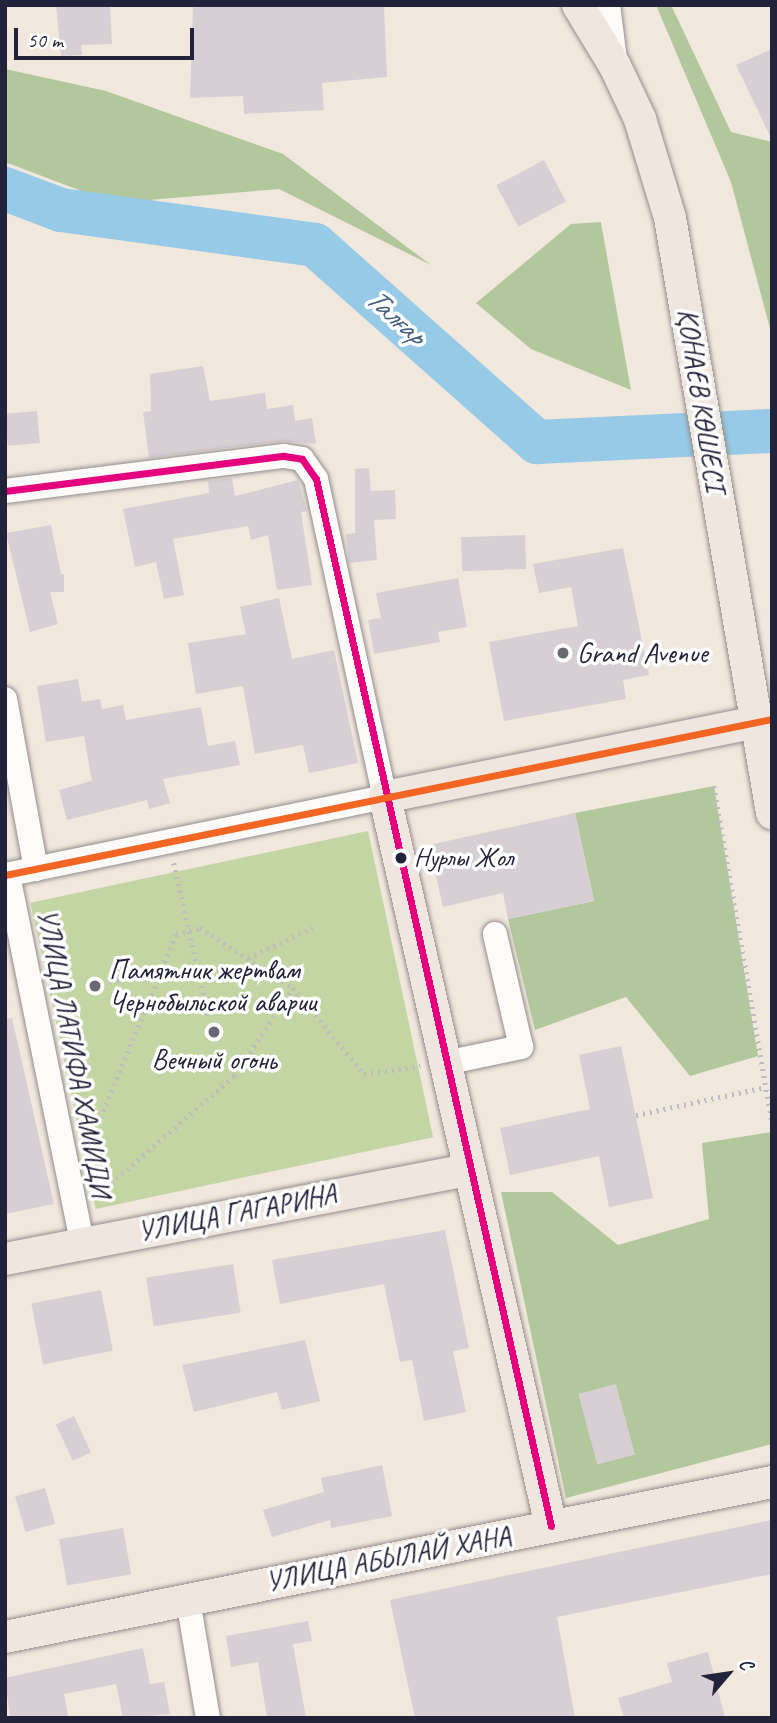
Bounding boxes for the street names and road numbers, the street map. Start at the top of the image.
street label: ҚОНАЕВ КӨШЕСІ [670,306,732,494]
street label: УЛИЦА ЛАТИФА ХАМИДИ [29,905,119,1201]
street label: УЛИЦА ГАГАРИНА [135,1177,339,1249]
street label: УЛИЦА АБЫЛАЙ ХАНА [263,1519,513,1599]

